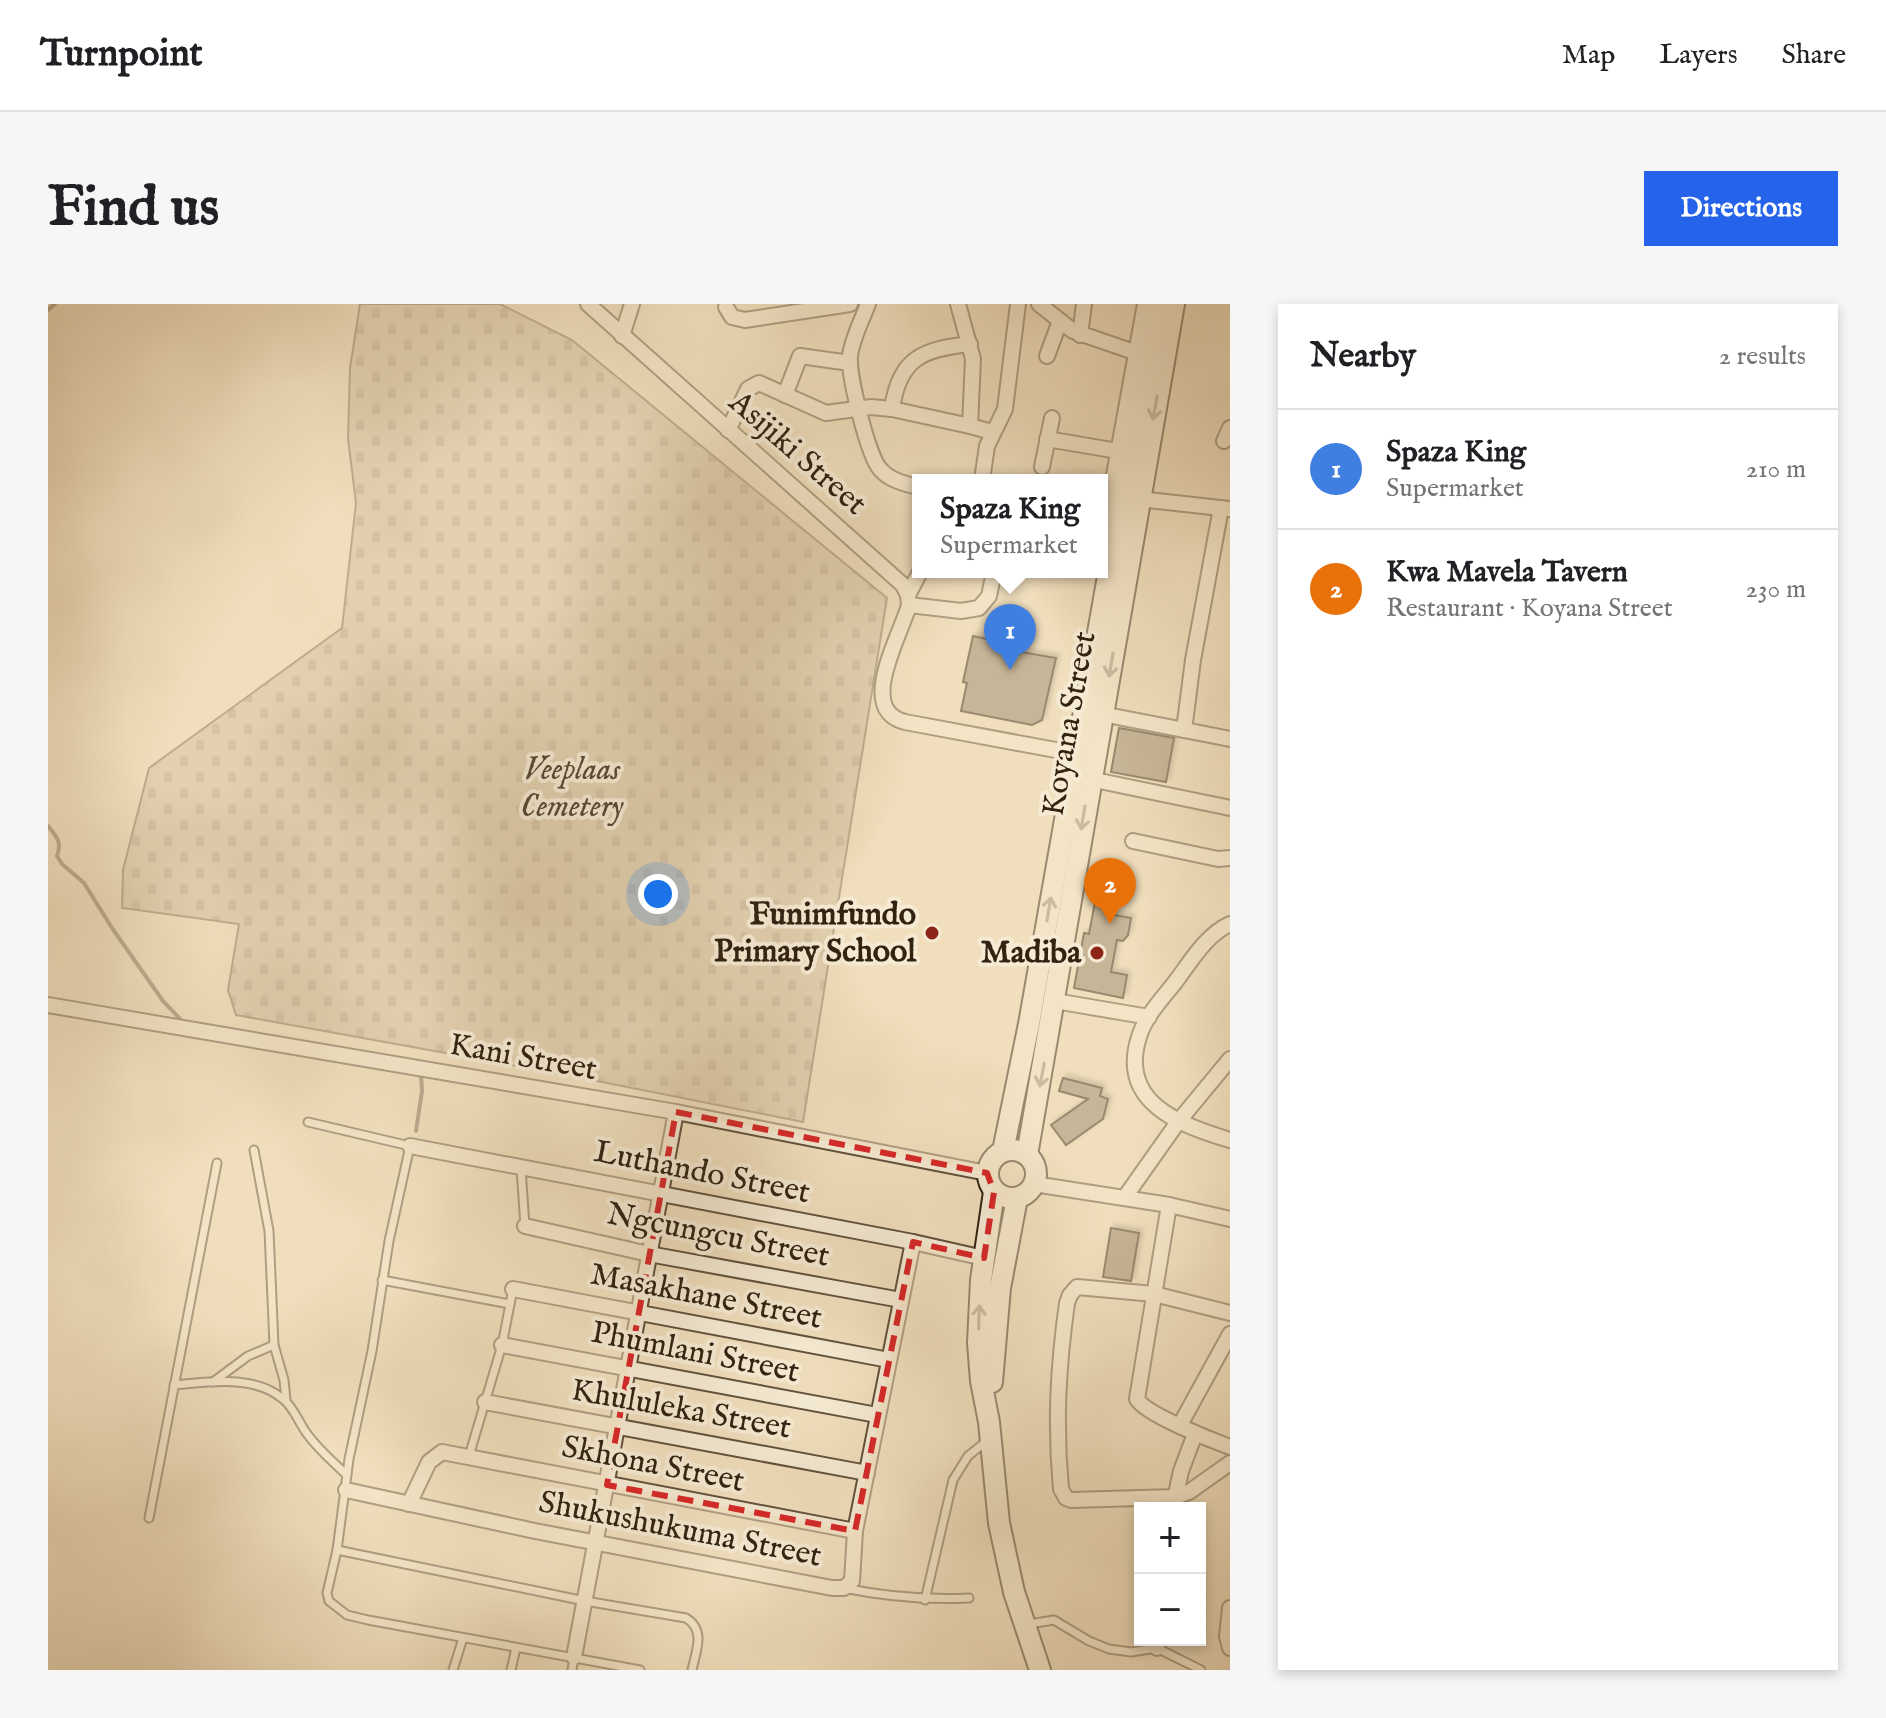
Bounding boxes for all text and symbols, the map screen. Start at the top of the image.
text: Turnpoint [40,31,203,79]
text: Map [1562,38,1615,73]
text: Layers [1659,38,1738,73]
text: Share [1782,38,1846,73]
button: Directions [1644,171,1838,246]
text: Find us [48,173,219,244]
text: Nearby [1310,335,1416,378]
text: 2 results [1719,340,1806,373]
street label: Asijiki Street [719,382,874,525]
one-way arrow [1147,395,1162,421]
text: Spaza King [1386,434,1526,472]
text: 1 [1331,453,1341,486]
text: 210 m [1746,453,1806,486]
text: Supermarket [1386,472,1524,505]
popup [912,474,1108,578]
text: Spaza King [940,491,1080,529]
text: Supermarket [940,529,1078,562]
text: Kwa Mavela Tavern [1386,554,1628,592]
text: 2 [1330,573,1342,606]
text: 230 m [1746,573,1806,606]
text: Restaurant · Koyana Street [1386,592,1673,625]
pin: 1 [984,604,1036,670]
street label: Koyana Street [1034,629,1106,819]
one-way arrow [1102,651,1117,677]
park label: Veeplaas Cemetery [520,750,625,828]
one-way arrow [1075,805,1090,830]
pin: 2 [1084,858,1136,924]
your location [638,874,678,914]
place label: Funimfundo Primary School [714,895,917,973]
one-way arrow [1043,897,1058,922]
marker: Funimfundo Primary School [923,924,941,942]
place label: Madiba [981,933,1082,974]
marker: Madiba [1088,944,1106,962]
street label: Kani Street [446,1025,600,1091]
one-way arrow [1033,1061,1048,1087]
street label: Luthando Street [591,1132,813,1214]
street label: Ngcungcu Street [603,1194,833,1278]
street label: Masakhane Street [587,1254,825,1340]
one-way arrow [971,1304,987,1331]
street label: Phumlani Street [587,1313,803,1393]
street label: Khululeka Street [568,1370,794,1450]
street label: Skhona Street [558,1427,748,1503]
street label: Shukushukuma Street [535,1482,825,1578]
map controls [1134,1502,1206,1646]
button: + [1134,1502,1206,1574]
button: − [1134,1574,1206,1646]

